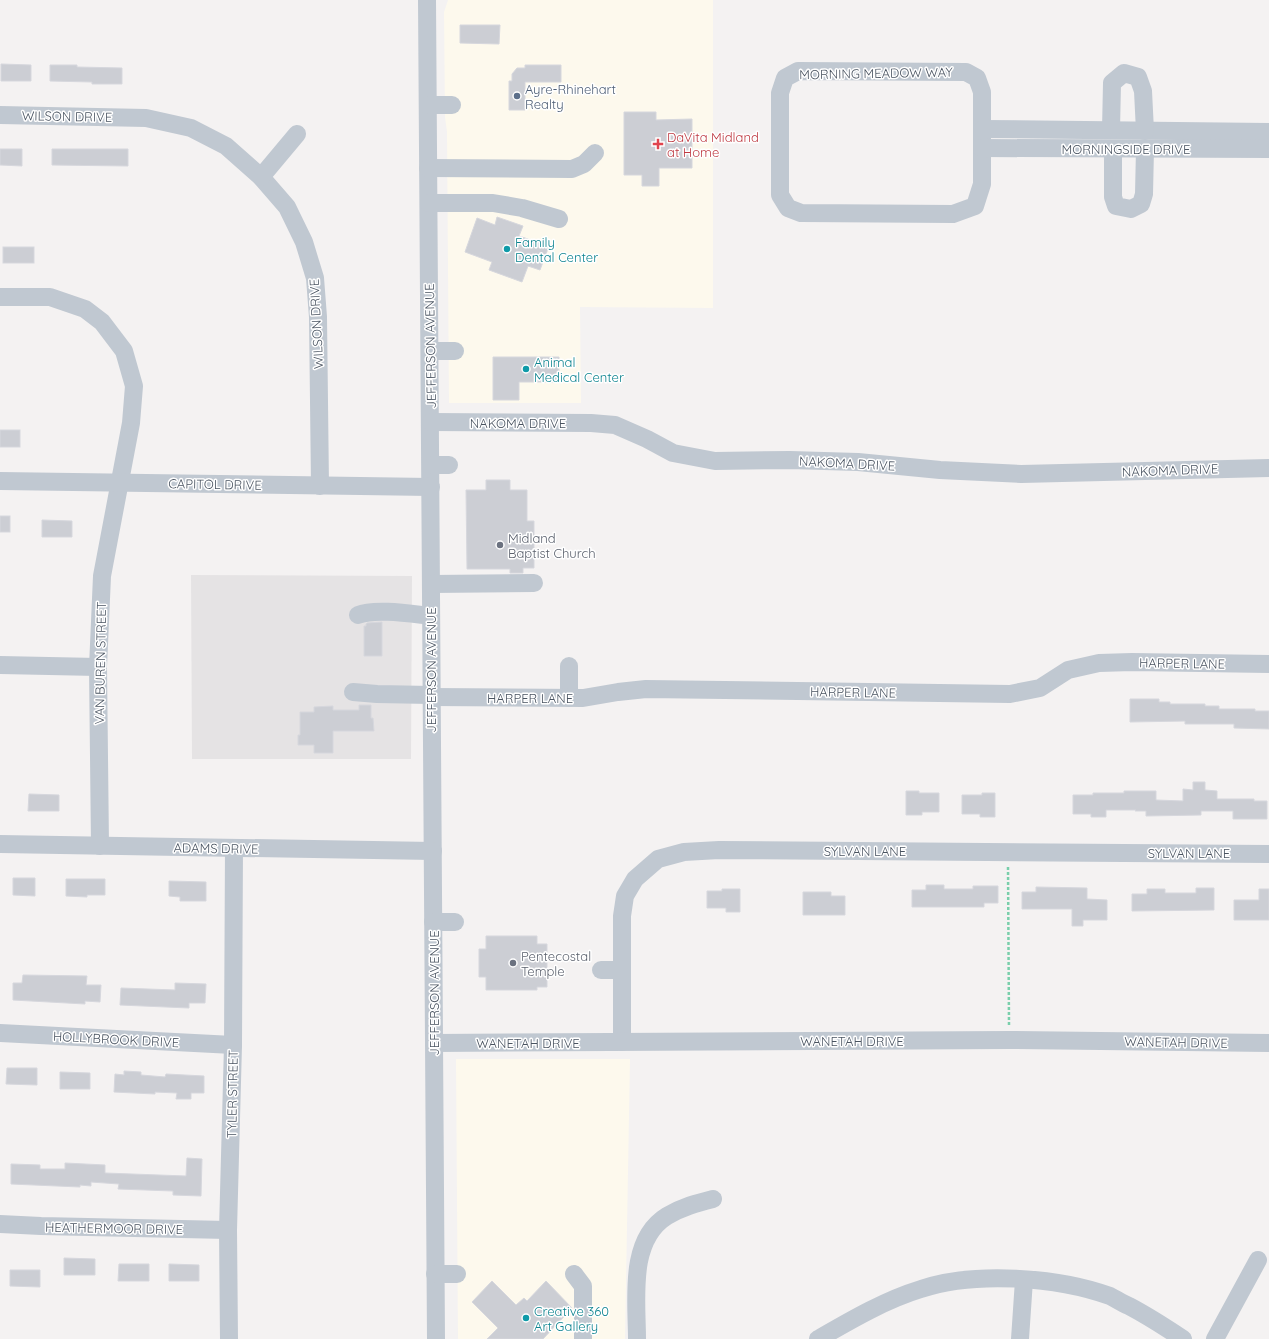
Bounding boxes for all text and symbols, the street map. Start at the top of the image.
street label: MORNING MEADOW WAY [799,64,954,82]
place label: Ayre-Rhinehart Realty [525,81,616,112]
marker: Ayre-Rhinehart Realty [512,91,522,101]
street label: WILSON DRIVE [22,107,112,125]
place label: DaVita Midland at Home [667,129,759,160]
marker: DaVita Midland at Home [652,138,664,150]
street label: MORNINGSIDE DRIVE [1062,141,1190,157]
place label: Family Dental Center [515,234,598,265]
marker: Family Dental Center [502,244,512,254]
street label: WILSON DRIVE [306,278,326,370]
street label: JEFFERSON AVENUE [421,283,439,409]
place label: Animal Medical Center [534,354,624,385]
marker: Animal Medical Center [521,364,531,374]
street label: NAKOMA DRIVE [470,415,566,431]
street label: NAKOMA DRIVE [799,452,895,474]
street label: NAKOMA DRIVE [1122,460,1218,480]
street label: CAPITOL DRIVE [168,475,262,493]
place label: Midland Baptist Church [508,530,596,561]
marker: Midland Baptist Church [495,540,505,550]
street label: VAN BUREN STREET [91,601,109,725]
street label: JEFFERSON AVENUE [423,607,439,733]
street label: HARPER LANE [1139,654,1225,672]
street label: HARPER LANE [810,683,896,701]
street label: HARPER LANE [487,690,573,706]
street label: ADAMS DRIVE [173,839,259,857]
street label: SYLVAN LANE [824,843,906,859]
street label: SYLVAN LANE [1148,845,1230,861]
street label: JEFFERSON AVENUE [426,930,442,1056]
place label: Pentecostal Temple [521,948,591,979]
marker: Pentecostal Temple [508,958,518,968]
street label: HOLLYBROOK DRIVE [53,1028,179,1050]
street label: WANETAH DRIVE [800,1033,904,1049]
street label: WANETAH DRIVE [1124,1033,1228,1051]
street label: WANETAH DRIVE [476,1035,580,1051]
street label: TYLER STREET [223,1050,241,1138]
street label: HEATHERMOOR DRIVE [45,1219,183,1237]
place label: Creative 360 Art Gallery [534,1303,609,1334]
marker: Creative 360 Art Gallery [521,1313,531,1323]

